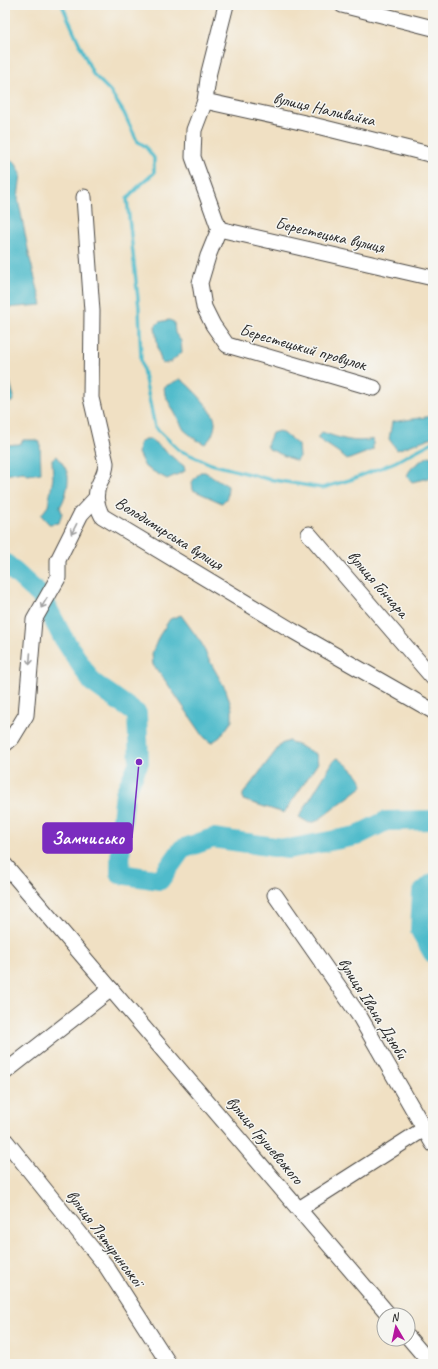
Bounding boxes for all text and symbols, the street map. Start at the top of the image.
street label: вулиця Наливайка [271,87,378,131]
street label: Берестецька вулиця [273,212,387,258]
street label: Берестецький провулок [237,319,370,376]
street label: Володимирська вулиця [111,492,228,575]
one-way arrow [69,523,77,535]
street label: вулиця Гончара [343,546,414,624]
one-way arrow [39,597,47,609]
one-way arrow [27,652,34,665]
callout: Замчисько [43,823,132,853]
text: Замчисько [52,827,125,849]
street label: вулиця Івана Дзюби [334,954,413,1064]
street label: вулиця Грушевського [222,1091,309,1189]
street label: вулиця Лятуринської [62,1185,150,1293]
north arrow [376,1307,416,1347]
text: N [390,1309,401,1325]

